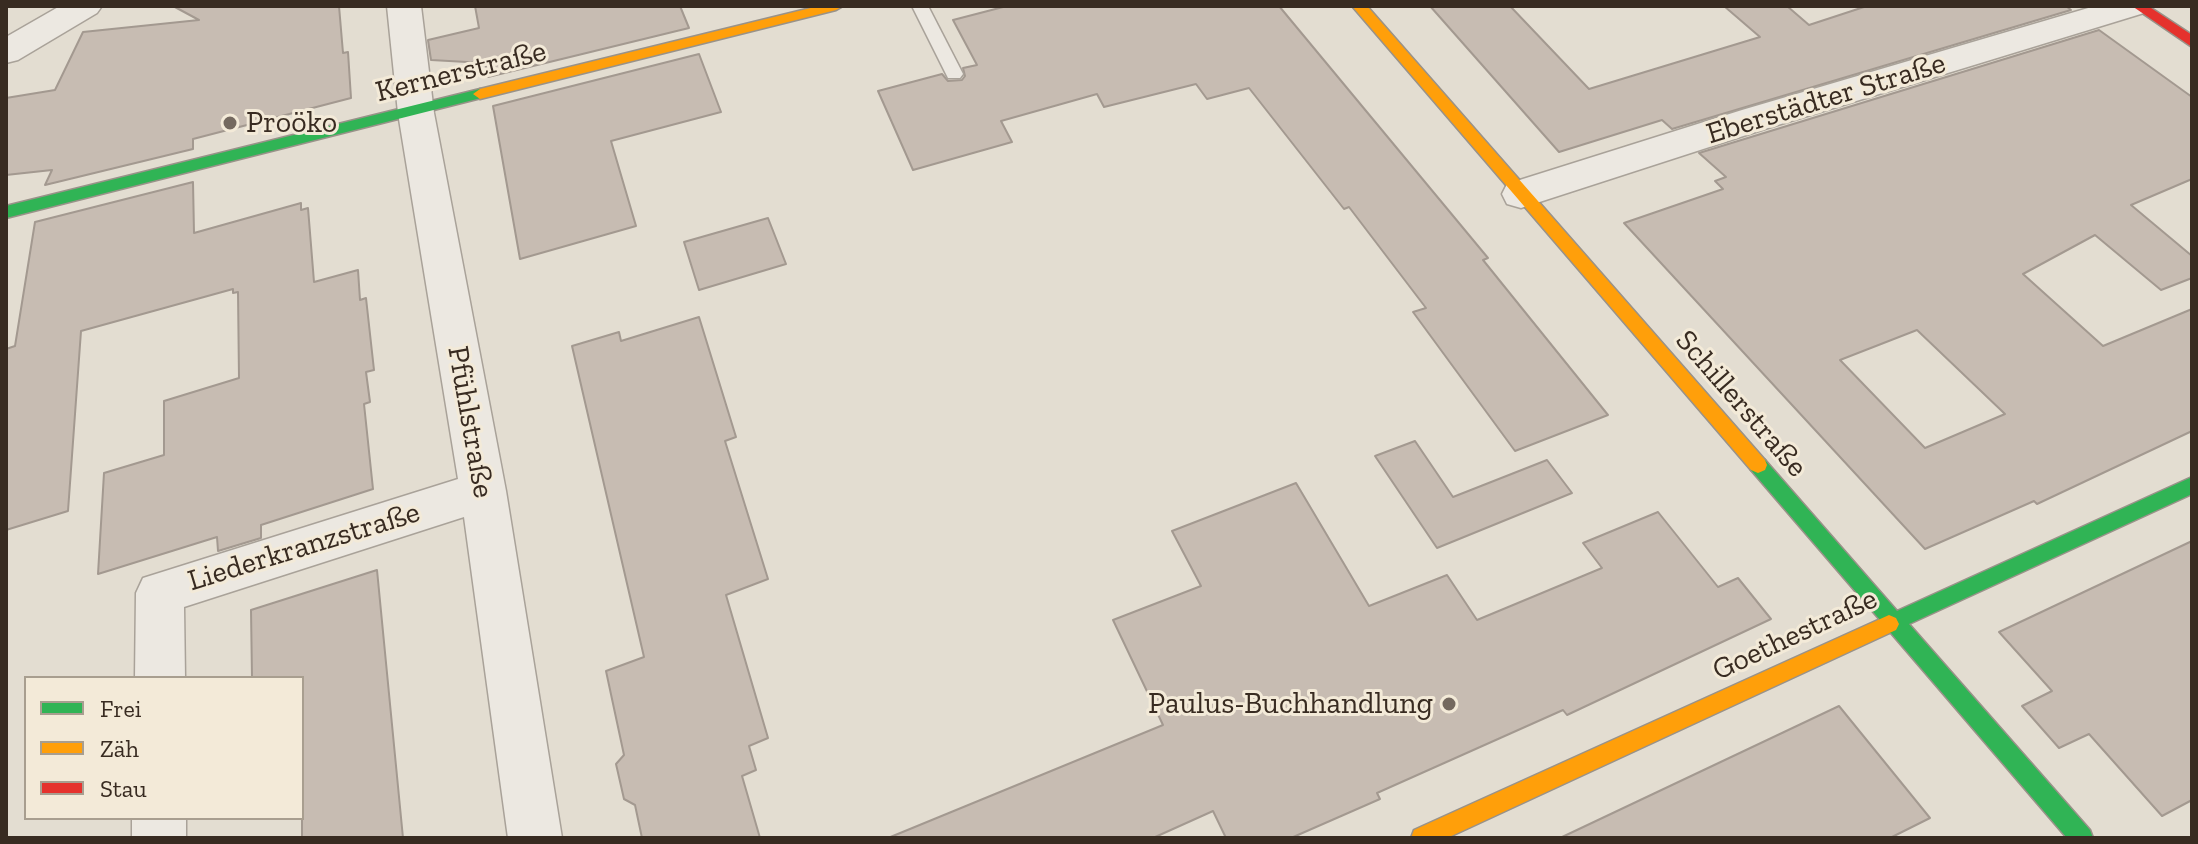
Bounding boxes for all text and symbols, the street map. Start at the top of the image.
street label: Kernerstraße [372,33,550,111]
street label: Eberstädter Straße [1702,46,1950,152]
place label: Proöko [246,105,337,141]
marker: Proöko [221,114,239,132]
street label: Schillerstraße [1667,323,1815,485]
street label: Pfühlstraße [439,343,501,501]
street label: Liederkranzstraße [184,495,424,599]
street label: Goethestraße [1707,581,1883,689]
legend [24,676,304,820]
place label: Paulus-Buchhandlung [1148,686,1433,722]
text: Frei [100,694,141,723]
marker: Paulus-Buchhandlung [1440,695,1458,713]
text: Zäh [100,734,139,763]
text: Stau [100,774,147,803]

